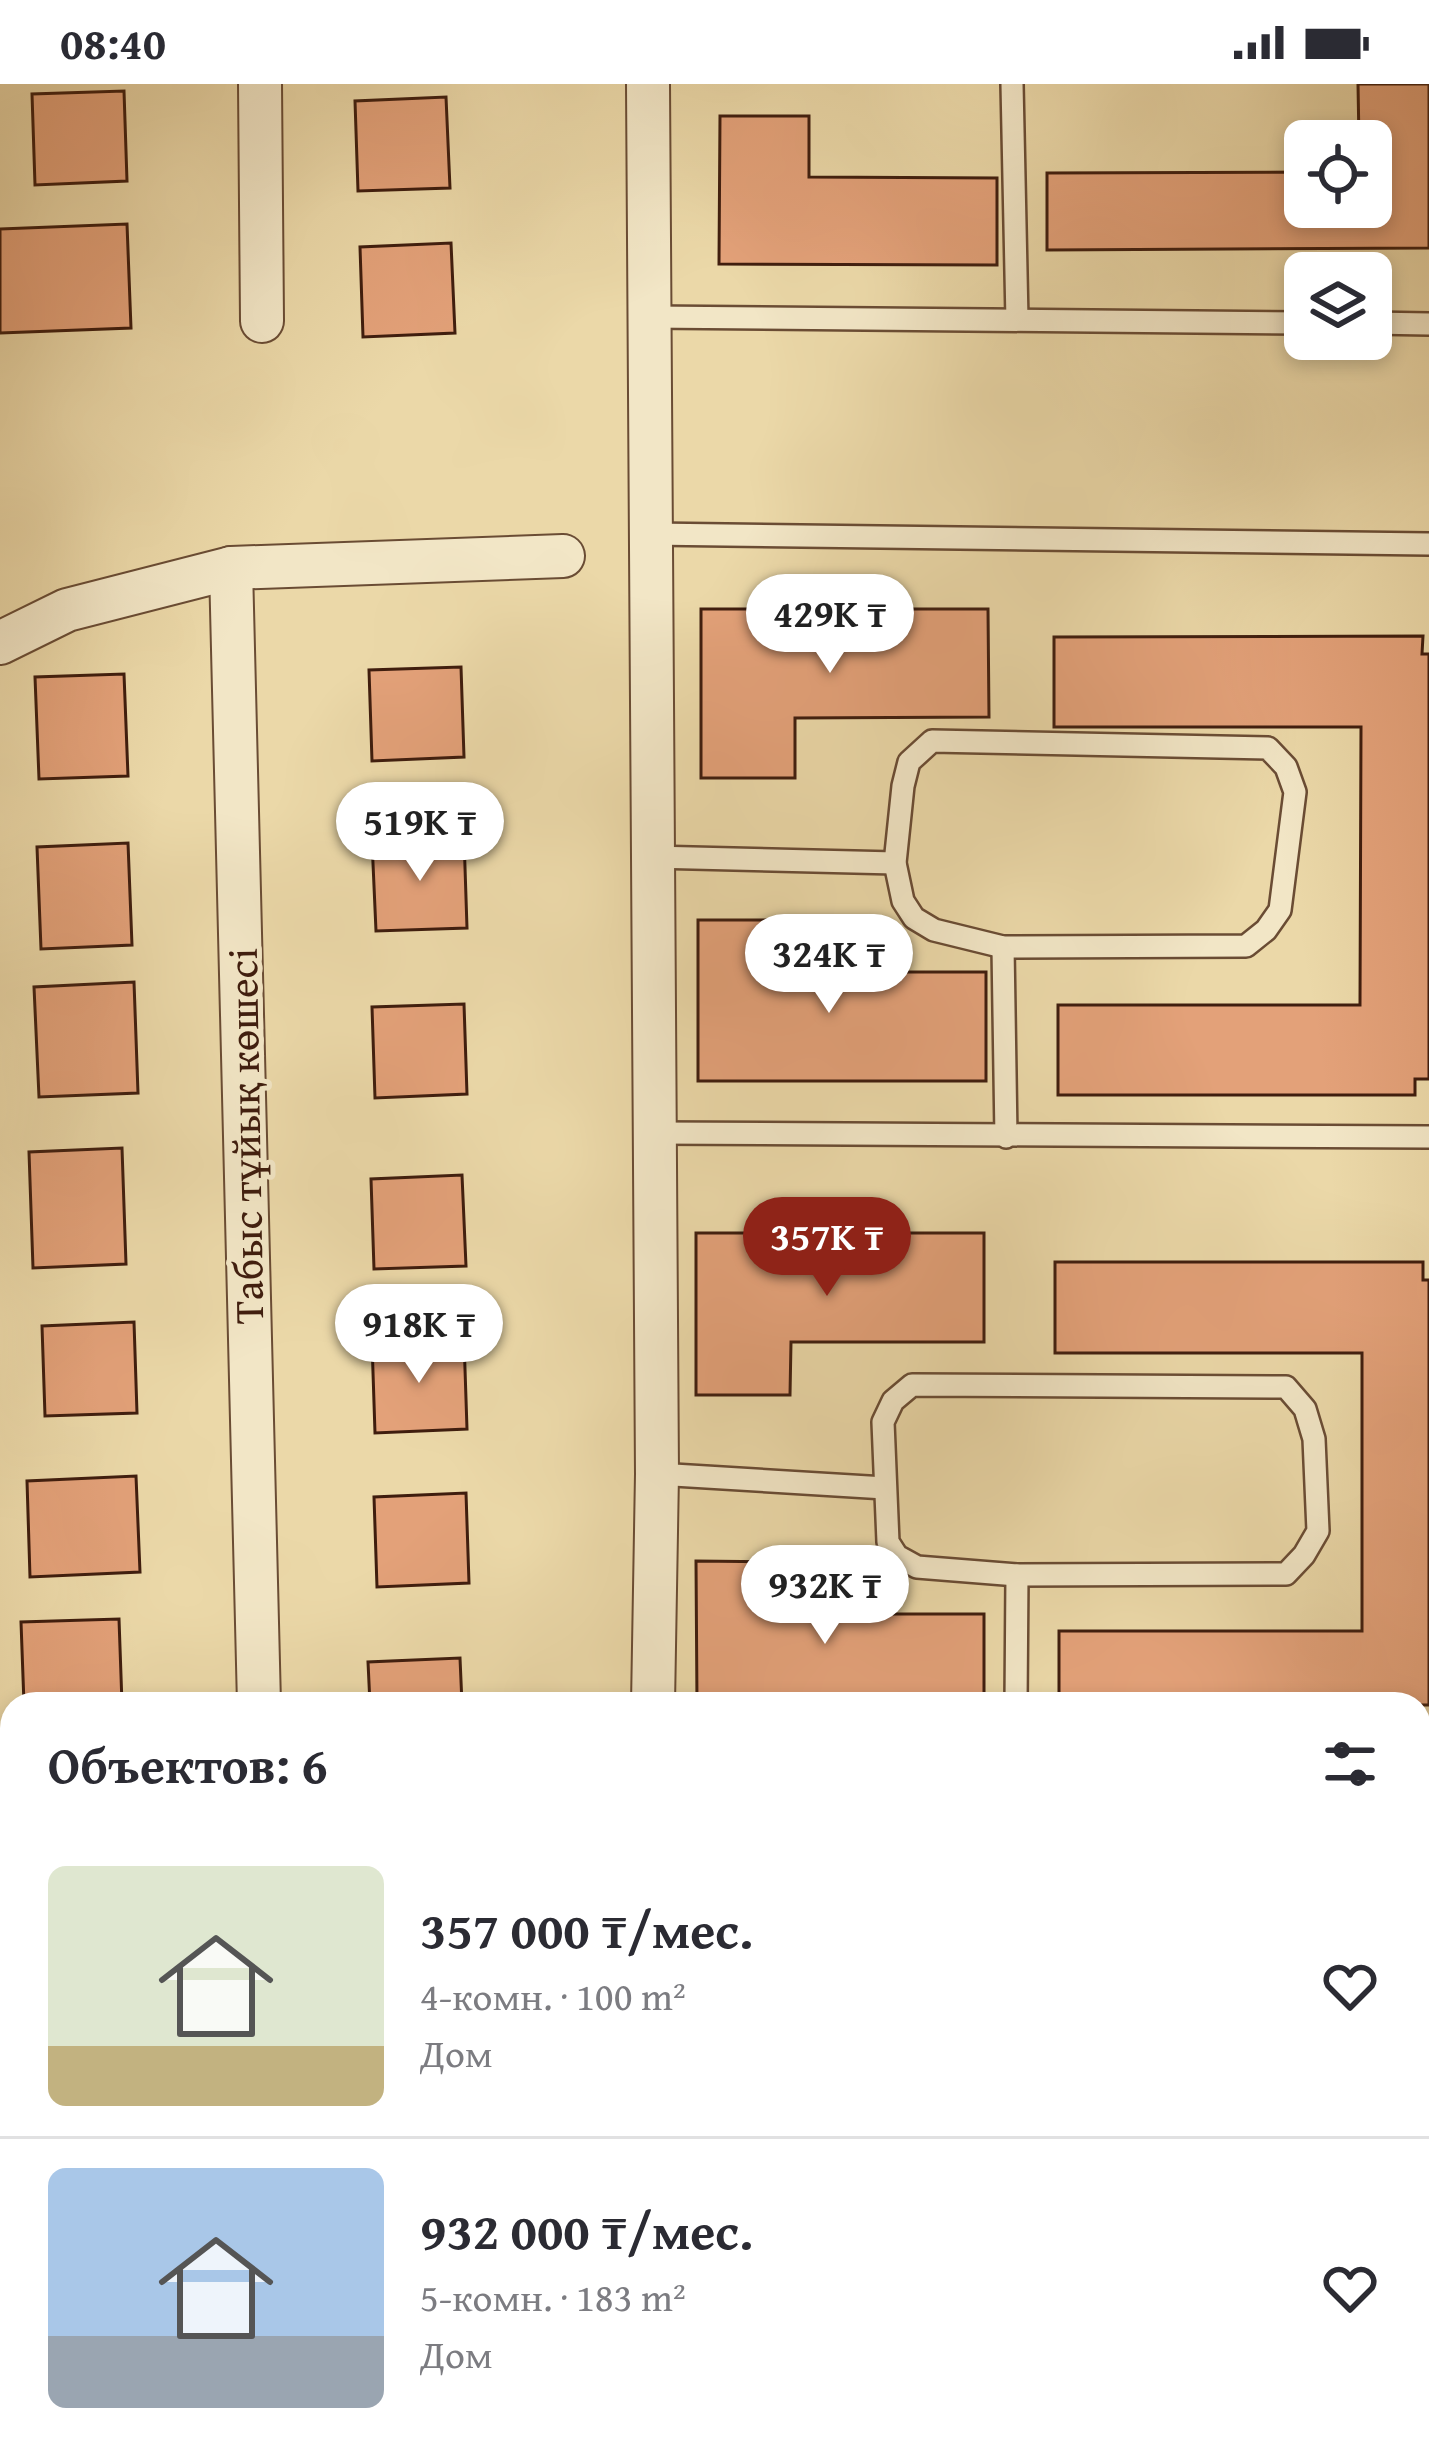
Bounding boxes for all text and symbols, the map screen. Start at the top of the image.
text: 08:40 [60,10,166,75]
map controls [1284,120,1392,360]
button: locate [1284,120,1392,228]
button: layers [1284,252,1392,360]
pin: 429K ₸ [732,574,928,676]
text: 429K ₸ [773,584,887,641]
pin: 519K ₸ [322,782,518,884]
text: 519K ₸ [363,792,477,849]
pin: 324K ₸ [731,914,927,1016]
text: 324K ₸ [772,924,886,981]
street label: Табыс тұйық көшесі [211,947,278,1325]
pin: 357K ₸ [729,1197,925,1299]
text: 357K ₸ [770,1207,884,1264]
pin: 918K ₸ [321,1284,517,1386]
text: 918K ₸ [362,1294,476,1351]
pin: 932K ₸ [727,1545,923,1647]
text: 932K ₸ [768,1555,882,1612]
text: Объектов: 6 [48,1727,328,1802]
icon: filters [1317,1731,1383,1797]
text: 357 000 ₸/мес. [420,1892,753,1967]
icon: home [144,1914,288,2058]
icon: heart [1317,1953,1383,2019]
text: 4-комн. · 100 m² [420,1967,686,2024]
text: Дом [420,2024,493,2081]
text: 932 000 ₸/мес. [420,2193,753,2268]
icon: home [144,2216,288,2360]
icon: heart [1317,2255,1383,2321]
text: 5-комн. · 183 m² [420,2268,686,2325]
text: Дом [420,2325,493,2382]

